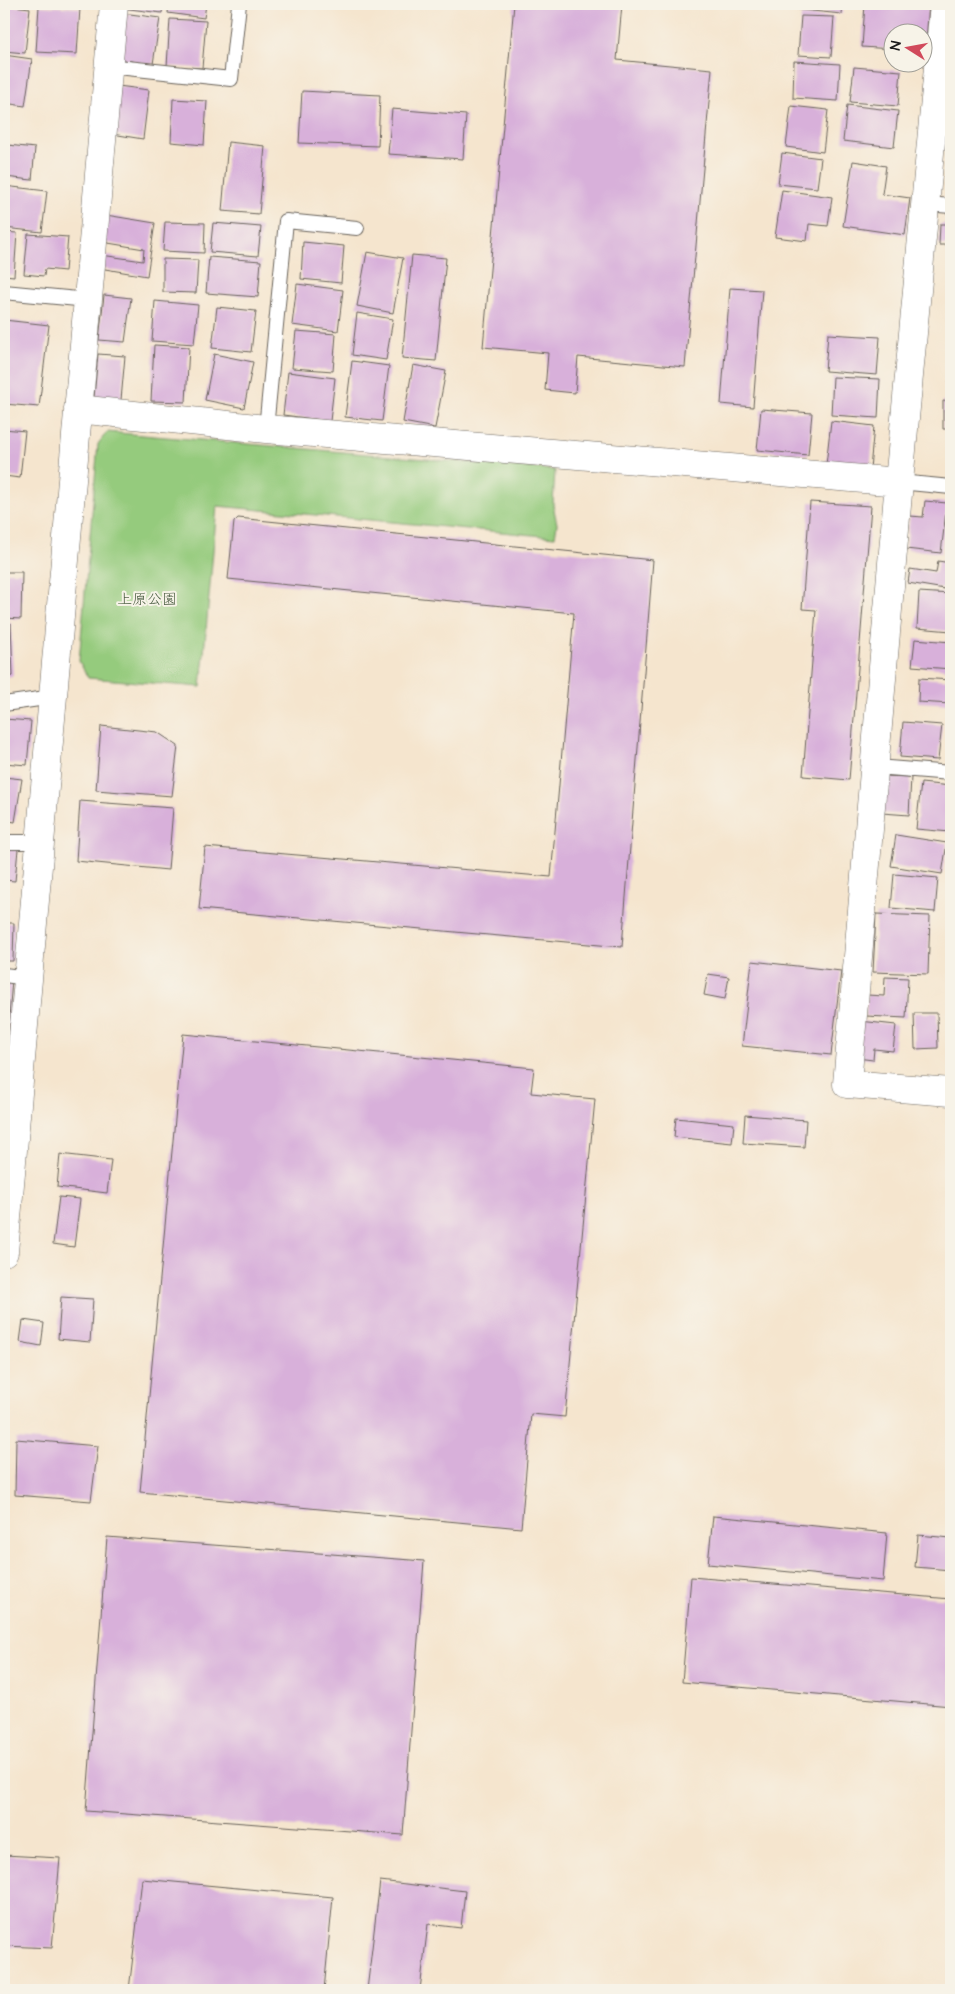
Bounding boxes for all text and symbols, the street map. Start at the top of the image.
north arrow [882,22,932,72]
text: N [886,39,907,52]
park label: 上原公園 [117,589,177,610]

